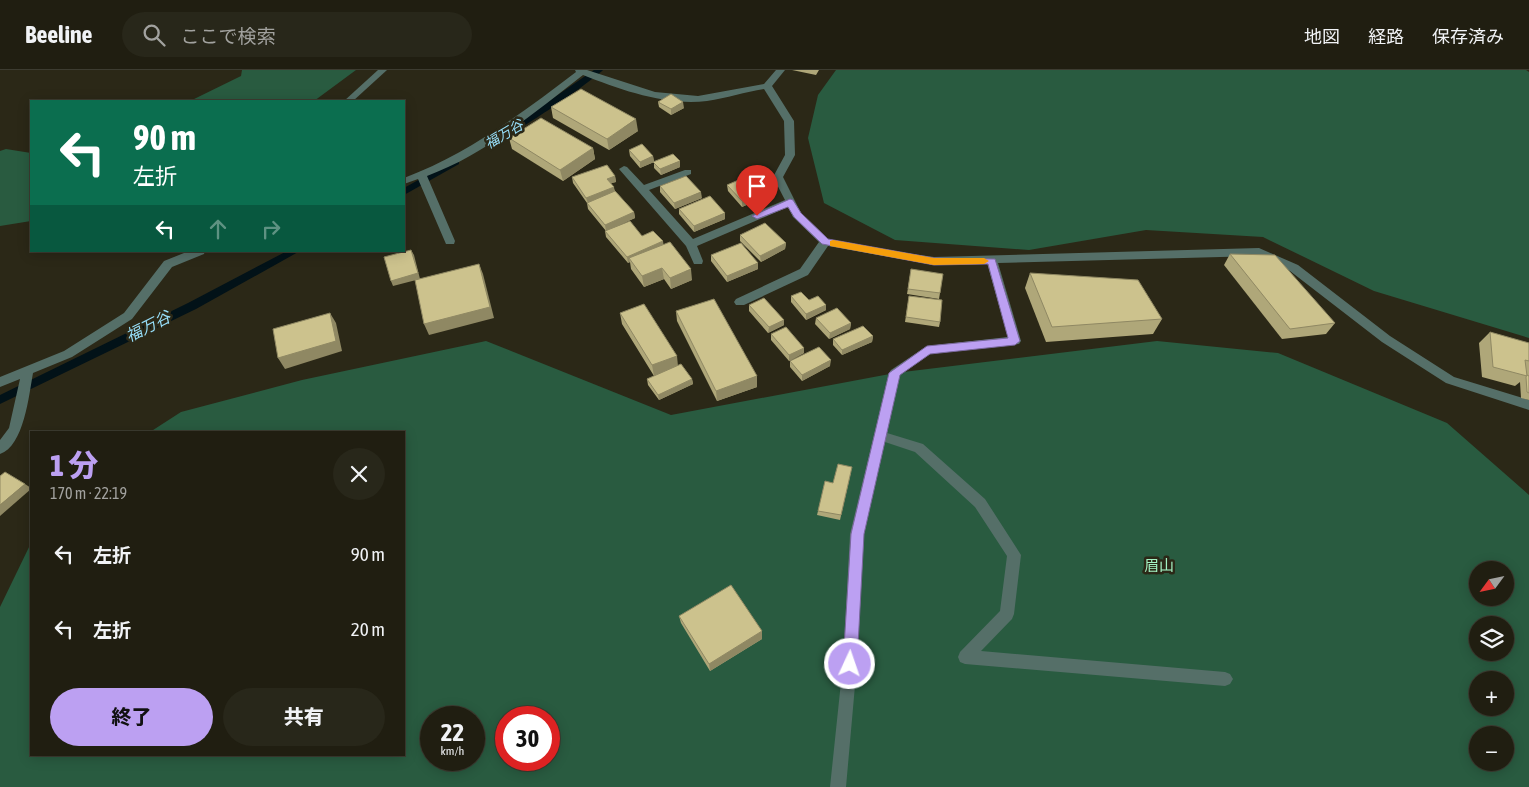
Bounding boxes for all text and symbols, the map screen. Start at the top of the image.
search box [122,12,472,57]
text: Beeline [25,21,92,48]
icon: search [140,21,168,49]
text: ここで検索 [180,25,275,47]
text: 地図 [1304,26,1340,47]
text: 経路 [1368,26,1404,47]
text: 保存済み [1432,26,1504,47]
water label: 福万谷 [482,116,527,152]
text: 90 m [133,117,196,157]
icon: left [50,120,115,185]
text: 左折 [133,163,177,189]
pin [736,165,778,216]
icon: arrive [743,172,771,200]
icon: left [151,215,179,243]
icon: ahead [204,215,232,243]
icon: right [257,215,285,243]
water label: 福万谷 [123,306,175,345]
text: 1 分 [50,448,98,482]
button: close [333,448,385,500]
text: 170 m · 22:19 [50,484,127,502]
icon: left [50,540,78,568]
text: 90 m [351,543,385,565]
text: 左折 [93,544,131,566]
park label: 眉山 [1144,557,1174,574]
north arrow [1469,561,1514,606]
map controls [1469,561,1514,771]
icon: left [50,615,78,643]
button: layers [1469,616,1514,661]
text: 20 m [351,618,385,640]
text: 左折 [93,619,131,641]
position arrow [823,637,875,689]
button: + [1469,671,1514,716]
button: 終了 [50,688,213,746]
button: 共有 [223,688,385,746]
speed limit sign: 30 [495,706,560,771]
text: 22 [441,718,464,746]
button: − [1469,726,1514,771]
text: km/h [441,744,464,758]

